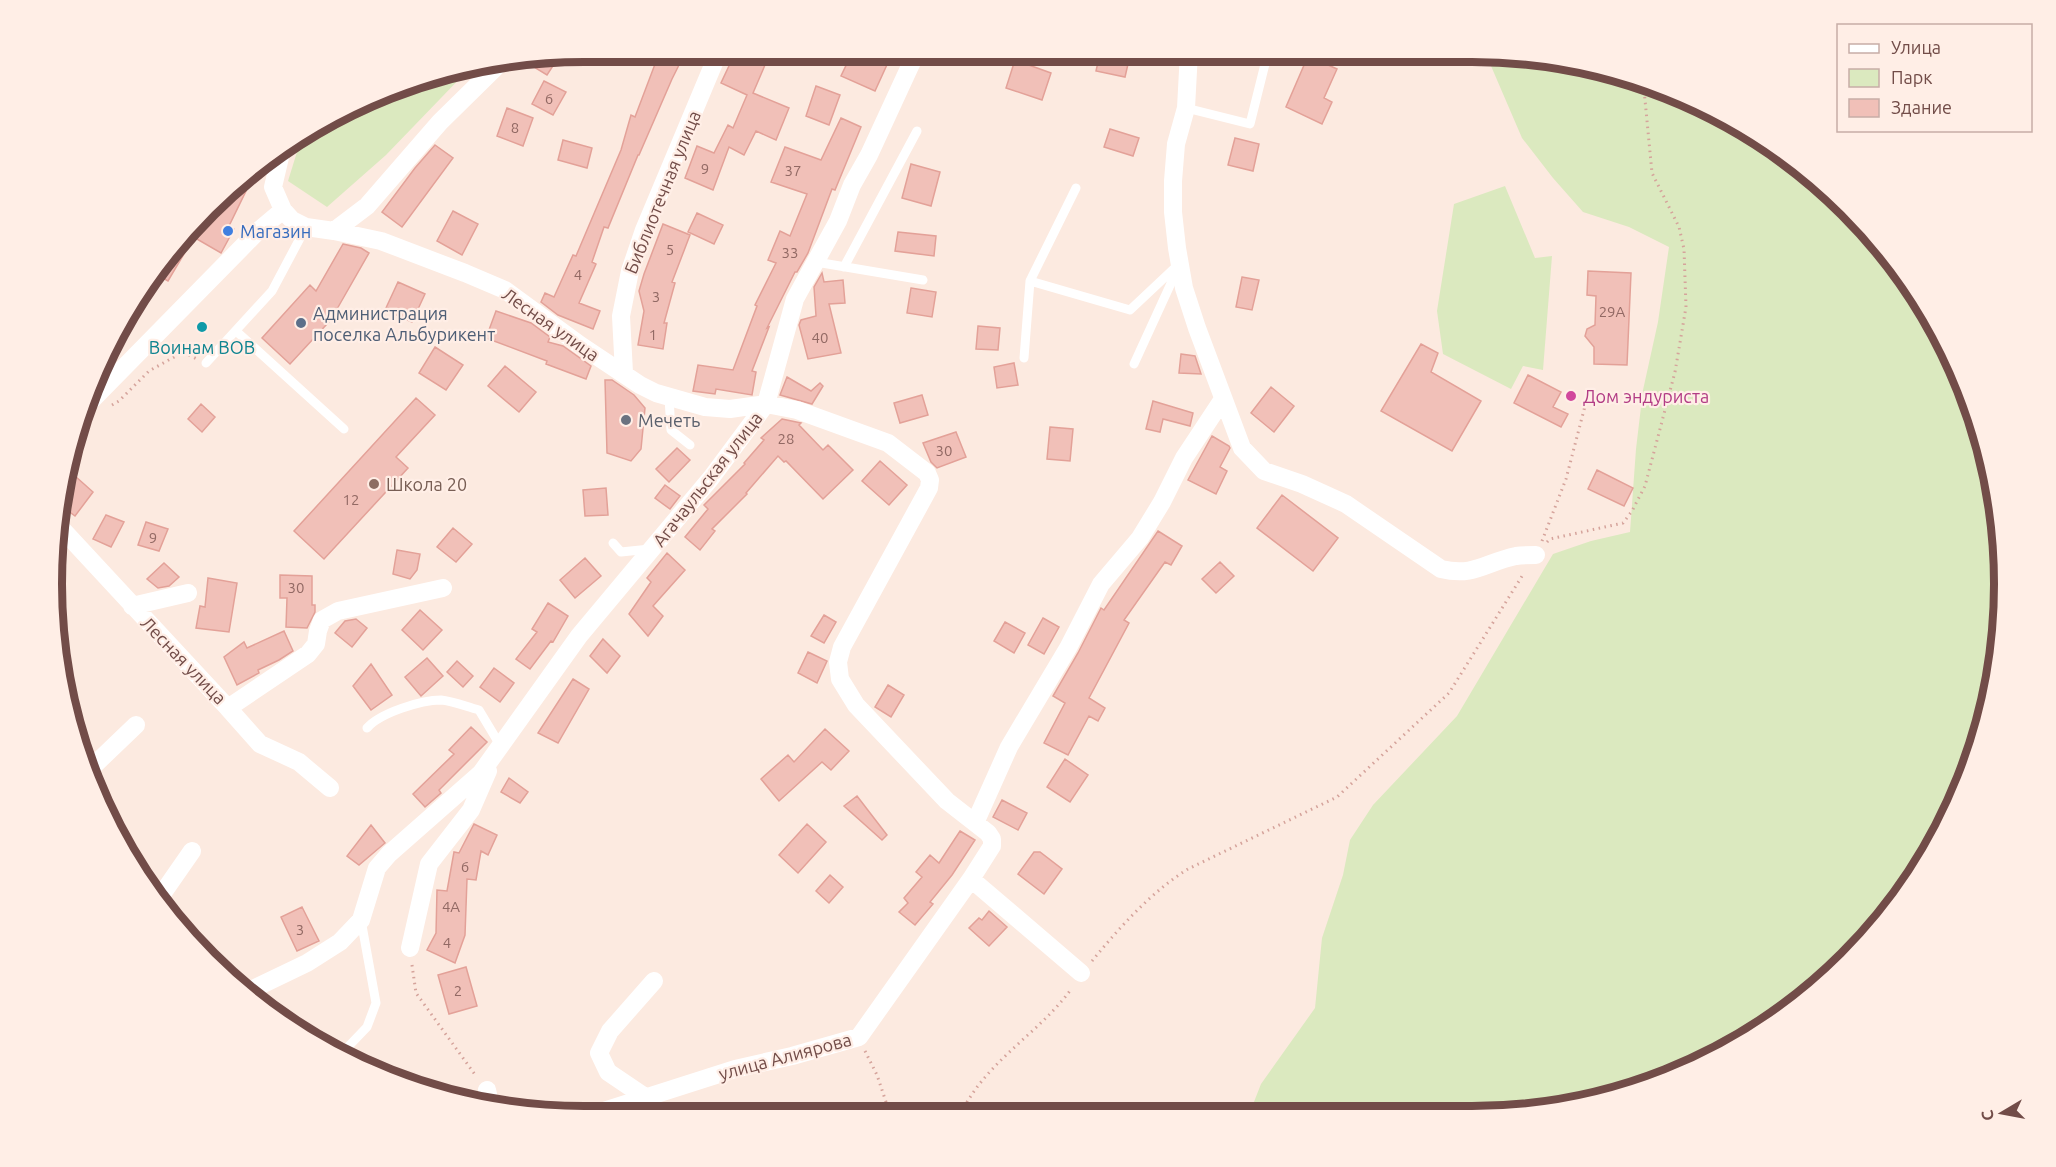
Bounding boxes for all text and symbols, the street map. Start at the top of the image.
legend [1837,24,2032,132]
text: Улица [1891,37,1941,57]
text: Парк [1891,67,1932,87]
house number: 6 [545,90,553,107]
text: Здание [1891,97,1952,117]
street label: Библиотечная улица [620,108,704,276]
house number: 8 [511,119,519,136]
house number: 9 [701,160,709,177]
house number: 37 [785,162,801,179]
place label: Магазин [240,221,311,241]
marker: Магазин [221,224,235,238]
house number: 5 [666,241,674,258]
house number: 33 [782,244,798,261]
house number: 4 [574,266,582,283]
street label: Лесная улица [499,283,603,365]
house number: 3 [652,288,660,305]
place label: Администрация поселка Альбурикент [313,303,495,344]
house number: 29А [1599,303,1626,320]
marker: Администрация поселка Альбурикент [294,316,308,330]
marker: Воинам ВОВ [195,320,209,334]
house number: 1 [649,326,657,343]
house number: 40 [812,329,828,346]
place label: Воинам ВОВ [149,337,255,357]
place label: Дом эндуриста [1583,386,1709,406]
marker: Дом эндуриста [1564,389,1578,403]
street label: Агачаульская улица [648,408,766,550]
place label: Мечеть [638,410,700,430]
marker: Мечеть [619,413,633,427]
house number: 28 [778,430,794,447]
house number: 30 [936,442,952,459]
place label: Школа 20 [386,474,467,494]
marker: Школа 20 [367,477,381,491]
house number: 12 [343,491,359,508]
house number: 9 [149,529,157,546]
house number: 30 [288,579,304,596]
street label: Лесная улица [137,612,231,708]
house number: 6 [461,858,469,875]
house number: 4А [442,898,460,915]
house number: 3 [296,921,304,938]
house number: 4 [443,934,451,951]
house number: 2 [454,982,462,999]
street label: улица Алиярова [716,1029,854,1083]
north arrow [1972,1083,2032,1143]
text: С [1977,1109,1997,1122]

